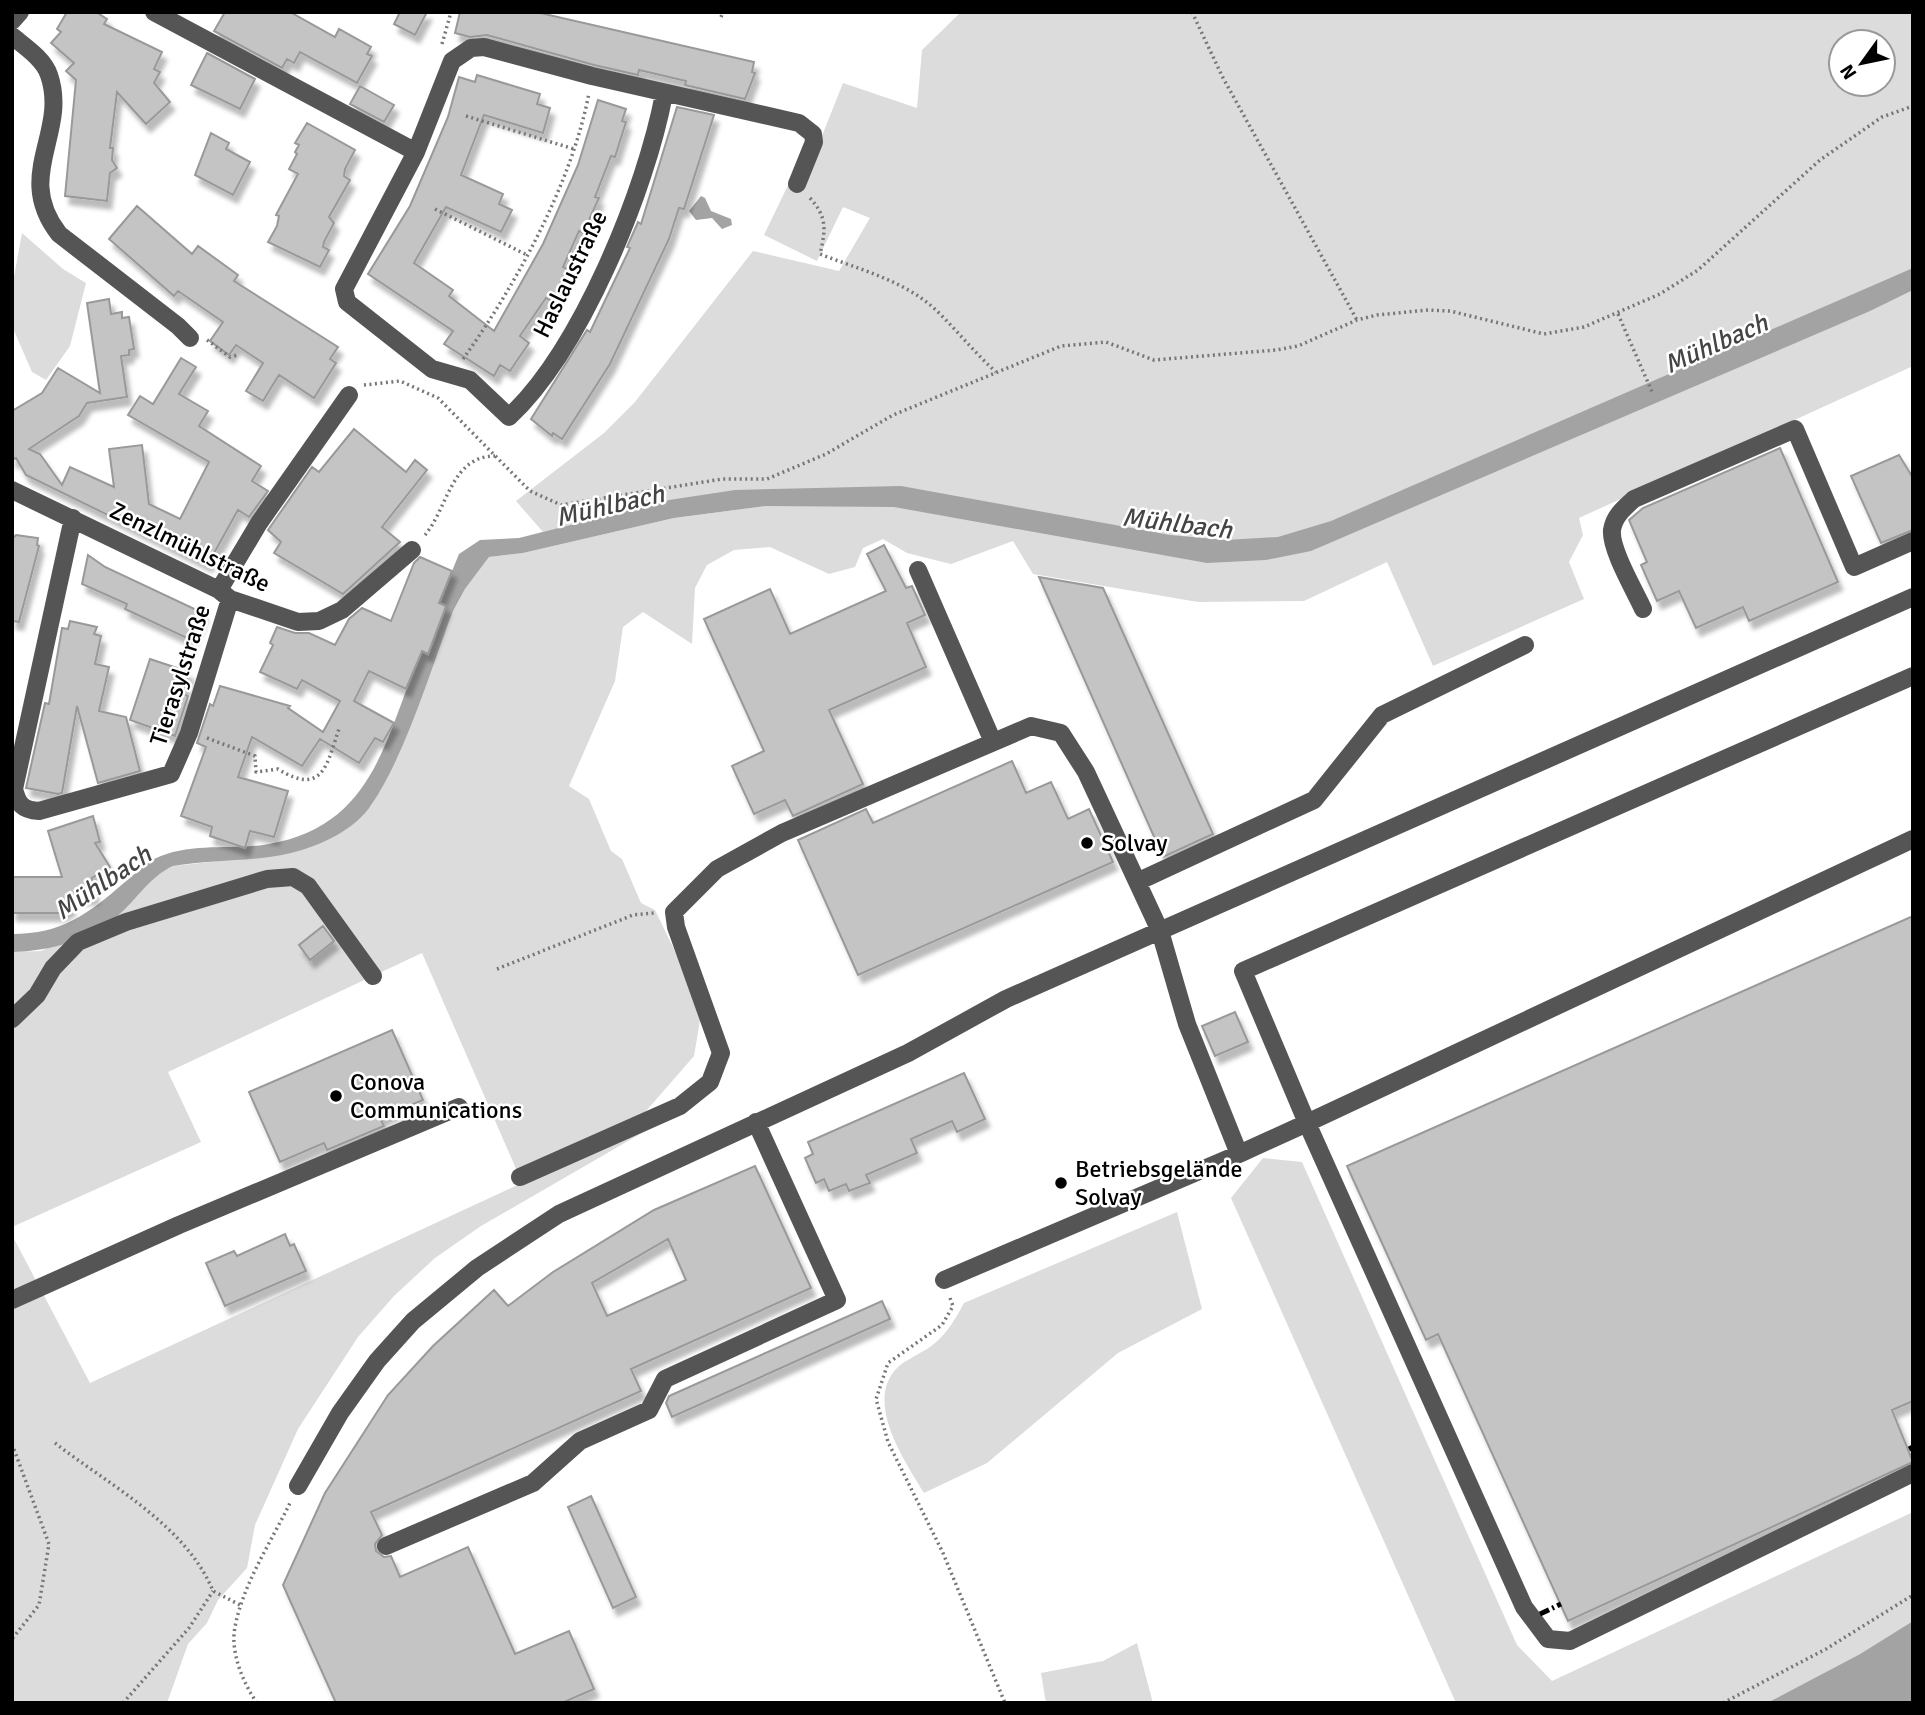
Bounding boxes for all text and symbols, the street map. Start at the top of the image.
north arrow [1827,28,1897,98]
text: N [1835,60,1862,84]
street label: Haslaustraße [526,205,614,343]
water label: Mühlbach [1659,307,1774,381]
water label: Mühlbach [553,478,668,534]
street label: Zenzlmühlstraße [105,495,275,599]
water label: Mühlbach [1120,501,1234,547]
street label: Tierasylstraße [143,601,217,749]
place label: Solvay [1101,828,1168,858]
marker: Solvay [1079,835,1095,851]
water label: Mühlbach [48,838,158,927]
place label: Conova Communications [350,1067,522,1125]
marker: Conova Communications [328,1088,344,1104]
place label: Betriebsgelände Solvay [1075,1154,1243,1212]
marker: Betriebsgelände Solvay [1053,1175,1069,1191]

